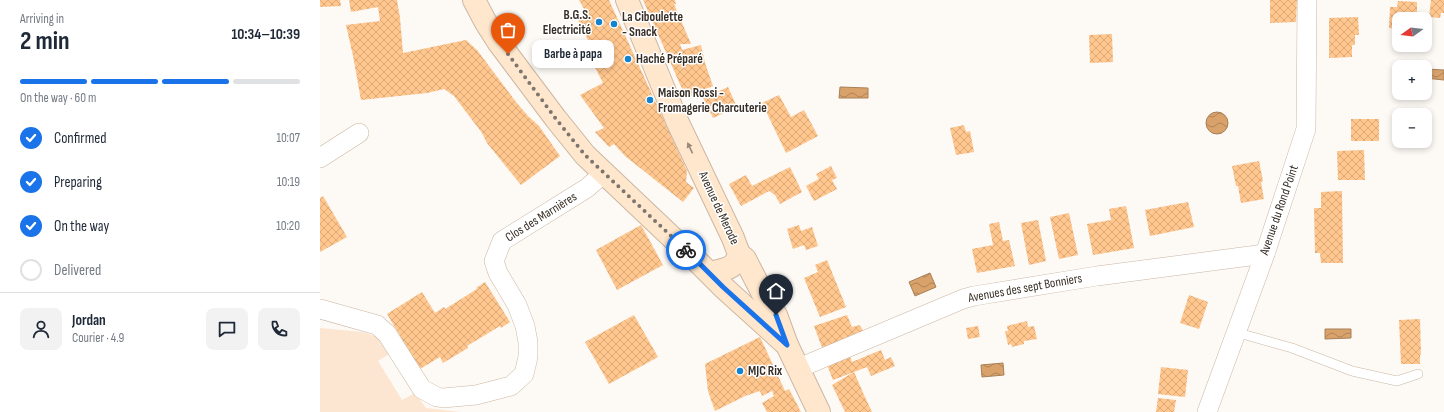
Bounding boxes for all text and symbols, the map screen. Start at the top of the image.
place label: B.G.S. Electricité [543,7,591,38]
place label: La Ciboulette - Snack [622,9,684,40]
text: Arriving in [20,11,64,27]
north arrow [1392,12,1432,52]
map controls [1392,12,1432,148]
pin [491,13,525,54]
marker: B.G.S. Electricité [594,17,604,27]
icon: bag [497,19,519,41]
marker: La Ciboulette - Snack [609,19,619,29]
text: 10:34–10:39 [231,25,300,44]
text: 2 min [20,26,70,57]
callout: Barbe à papa [532,40,614,68]
text: Barbe à papa [544,46,602,62]
place label: Haché Préparé [636,51,703,67]
marker: Haché Préparé [623,54,633,64]
button: + [1392,60,1432,100]
place label: Maison Rossi - Fromagerie Charcuterie [658,85,767,116]
text: On the way · 60 m [20,90,96,106]
marker: Maison Rossi - Fromagerie Charcuterie [645,95,655,105]
button: − [1392,108,1432,148]
icon: check [20,127,42,149]
text: Confirmed [54,129,107,148]
text: 10:07 [276,130,300,146]
one-way arrow [687,142,693,153]
street label: Avenue du Rond Point [1256,163,1302,258]
street label: Avenue de Merode [695,168,743,247]
icon: check [20,171,42,193]
text: Preparing [54,173,102,192]
text: 10:19 [277,174,300,190]
street label: Clos des Marnières [502,188,580,245]
icon: check [20,215,42,237]
text: On the way [54,217,109,236]
text: 10:20 [276,218,300,234]
courier [666,230,706,270]
icon: bike [675,239,697,261]
text: Delivered [54,261,101,280]
street label: Avenues des sept Bonniers [966,270,1084,306]
pin [759,274,793,315]
icon: home [765,280,787,302]
button: person [20,308,62,350]
button: chat [206,308,248,350]
button: phone [258,308,300,350]
text: Jordan [72,311,106,330]
text: Courier · 4.9 [72,330,124,346]
place label: MJC Rix [748,363,783,379]
marker: MJC Rix [735,366,745,376]

